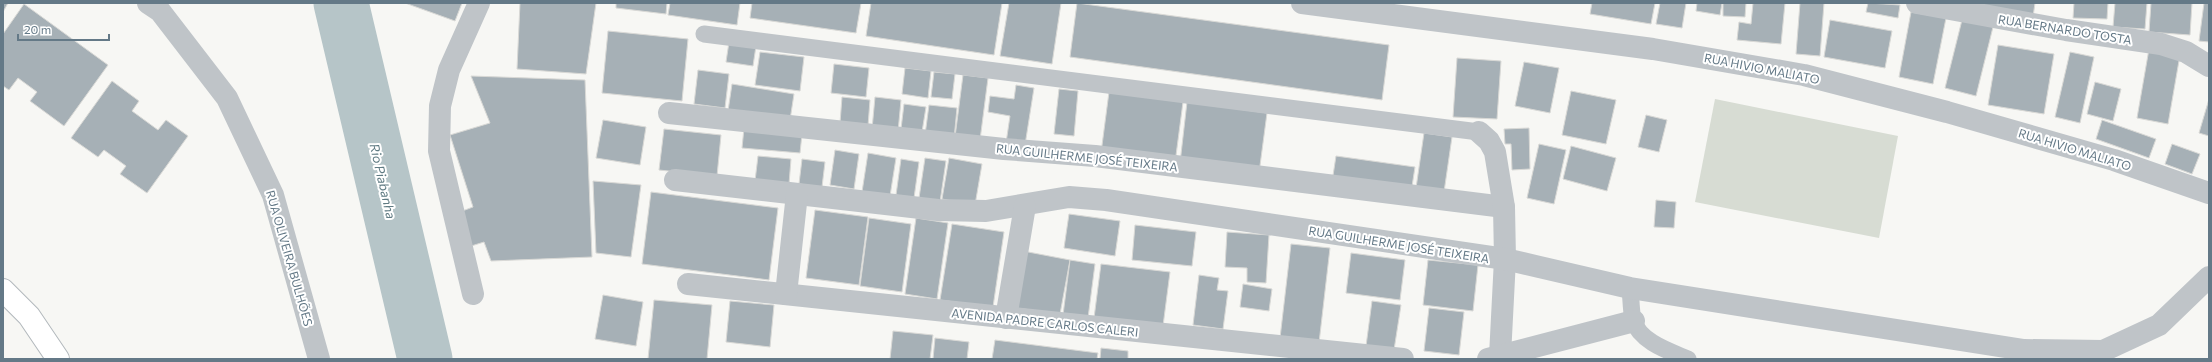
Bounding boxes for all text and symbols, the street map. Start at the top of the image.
street label: RUA BERNARDO TOSTA [1997,12,2133,46]
scale bar [18,16,109,42]
text: 20 m [24,22,51,36]
street label: RUA HIVIO MALIATO [1703,50,1821,86]
street label: RUA HIVIO MALIATO [2017,125,2133,173]
street label: RUA GUILHERME JOSÉ TEIXEIRA [995,141,1178,174]
water label: Rio Piabanha [367,142,399,220]
street label: RUA OLIVEIRA BULHÕES [264,189,316,327]
street label: RUA GUILHERME JOSÉ TEIXEIRA [1308,223,1490,266]
street label: AVENIDA PADRE CARLOS CALERI [951,305,1139,339]

